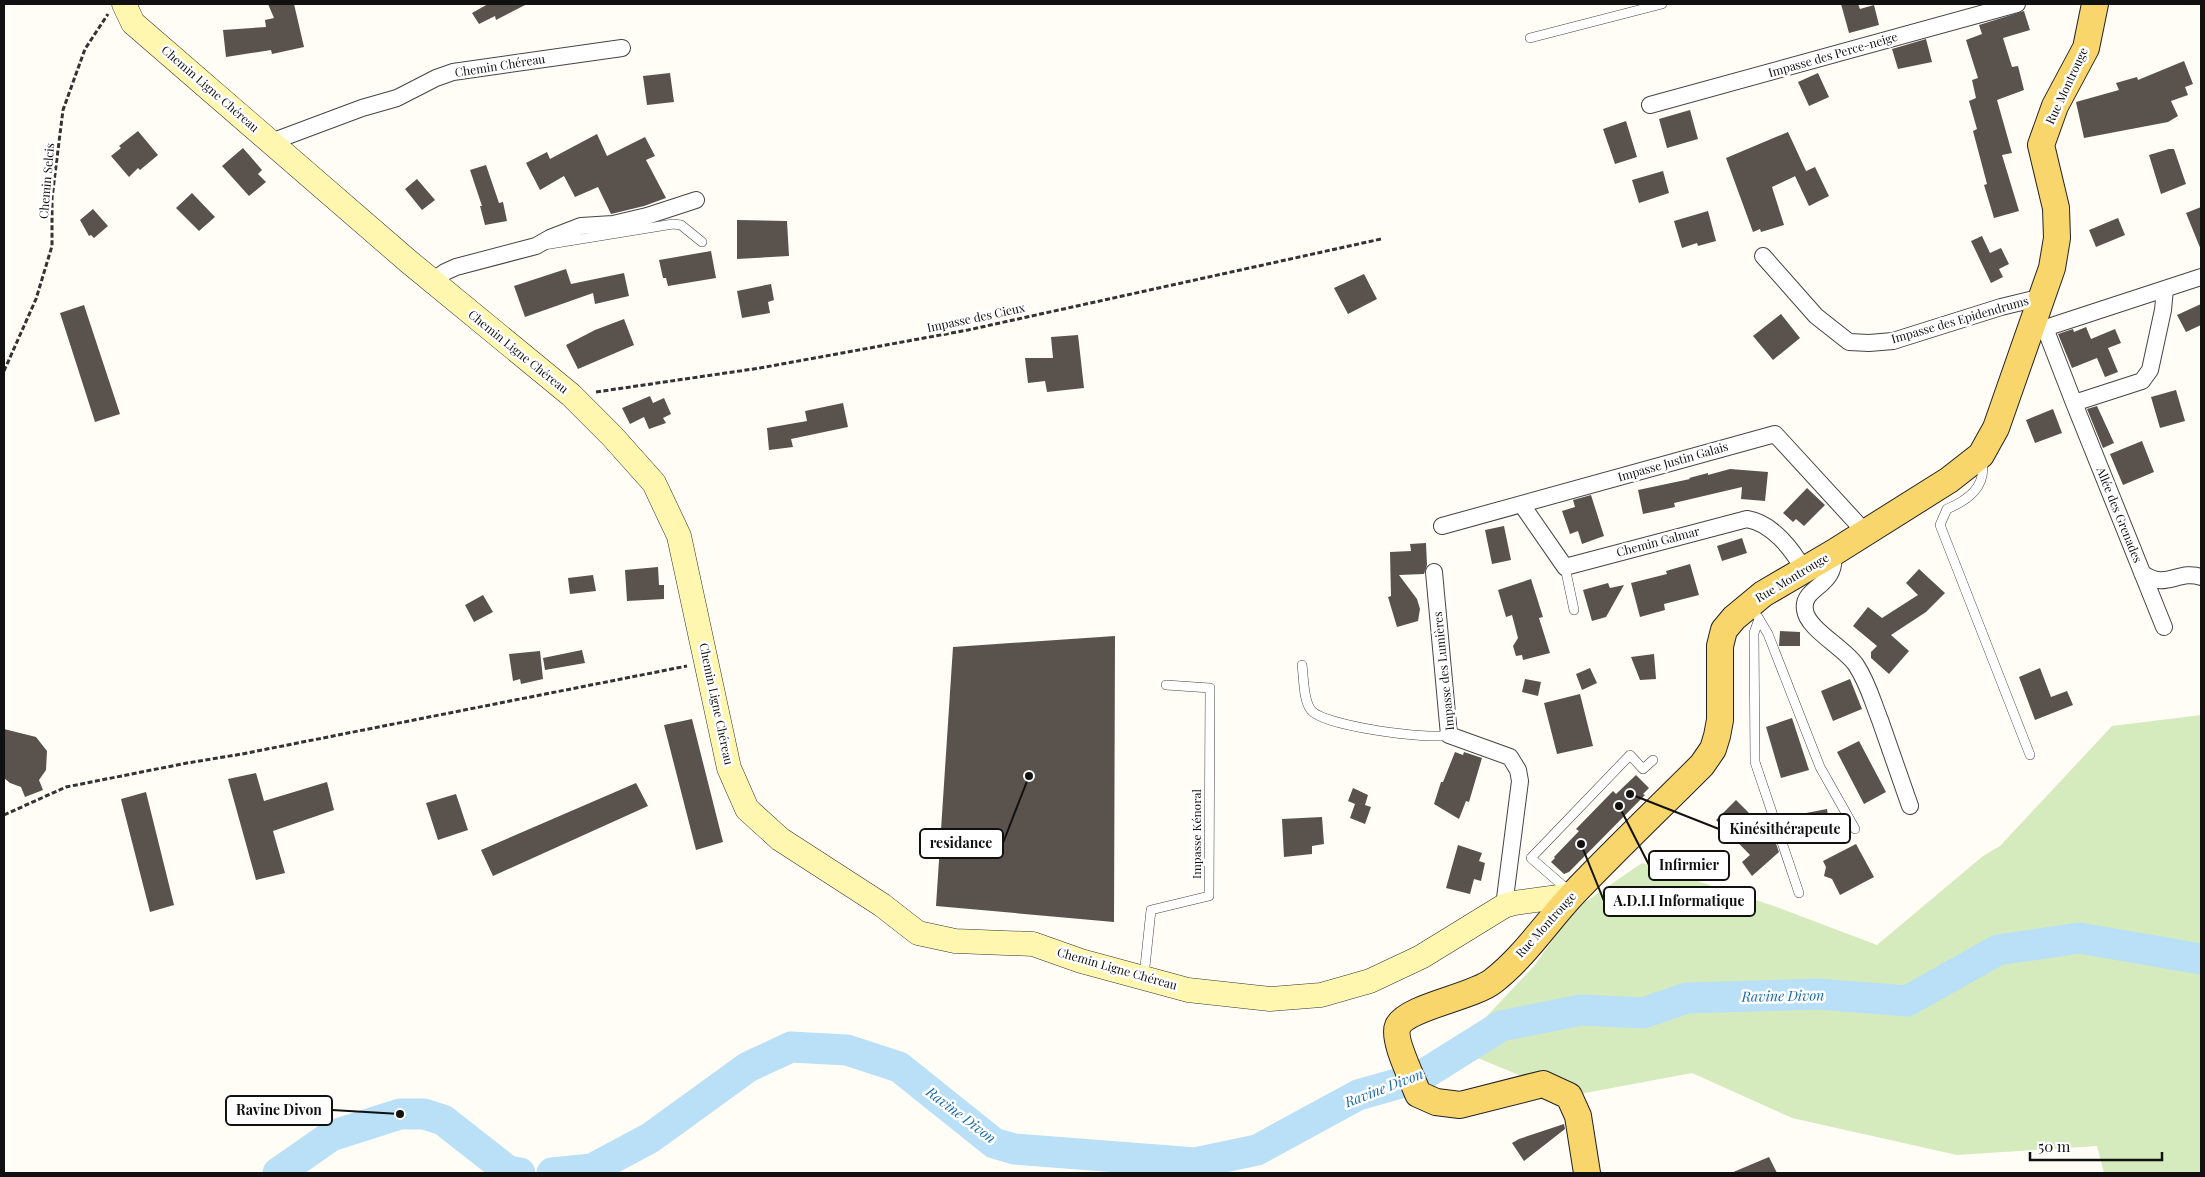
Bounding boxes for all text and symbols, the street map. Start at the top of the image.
street label: Impasse des Perce-neige [1766,28,1899,80]
street label: Chemin Ligne Chéreau [158,41,263,135]
street label: Rue Montrouge [2041,45,2091,127]
street label: Chemin Chéreau [454,50,546,80]
street label: Chemin Selcis [35,142,57,220]
street label: Impasse des Epidendrums [1889,292,2030,346]
street label: Impasse des Cieux [925,299,1027,335]
street label: Chemin Ligne Chéreau [465,306,572,397]
street label: Impasse Justin Galais [1616,438,1730,484]
street label: Allée des Grenades [2093,463,2146,565]
street label: Chemin Galmar [1614,522,1702,560]
street label: Rue Montrouge [1752,549,1831,605]
street label: Impasse des Lumières [1429,611,1457,731]
street label: Chemin Ligne Chéreau [696,641,738,766]
street label: Impasse Kénoral [1188,788,1204,879]
callout: Kinésithérapeute [1719,814,1850,843]
text: Kinésithérapeute [1729,819,1841,838]
callout: residance [920,829,1003,858]
text: residance [930,833,992,852]
callout: Infirmier [1649,851,1729,880]
text: Infirmier [1659,855,1720,874]
callout: A.D.I.I Informatique [1604,887,1755,916]
street label: Rue Montrouge [1512,888,1579,961]
text: A.D.I.I Informatique [1612,891,1745,910]
street label: Chemin Ligne Chéreau [1055,943,1179,993]
water label: Ravine Divon [1740,985,1825,1006]
water label: Ravine Divon [1341,1064,1426,1112]
water label: Ravine Divon [922,1082,1000,1147]
callout: Ravine Divon [226,1096,332,1125]
text: Ravine Divon [236,1100,322,1119]
scale bar [2030,1130,2162,1162]
text: 50 m [2038,1136,2071,1156]

